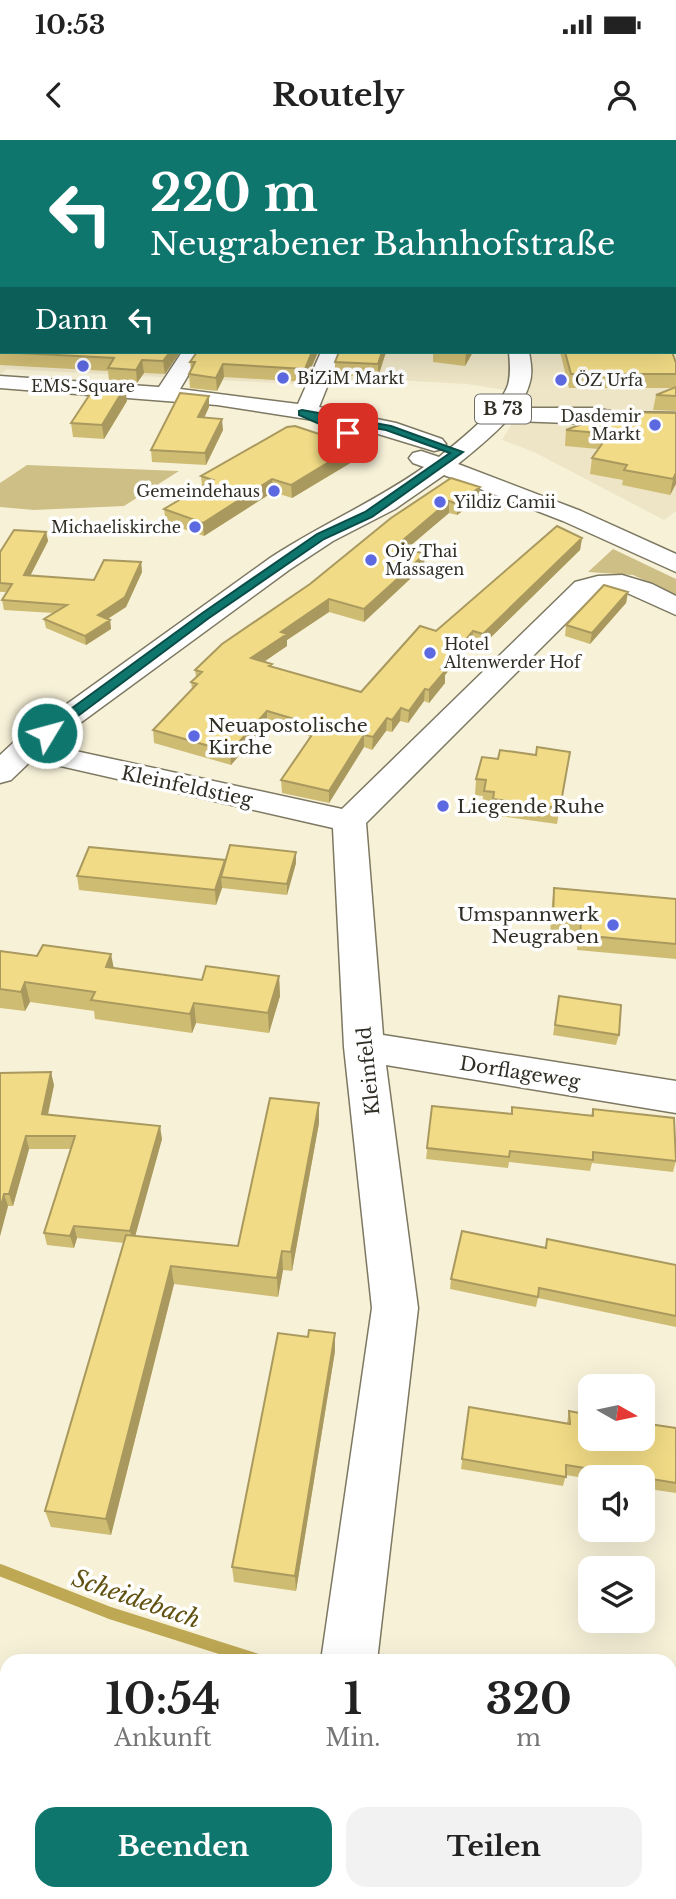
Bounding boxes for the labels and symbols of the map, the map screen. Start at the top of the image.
marker: EMS-Square [75,358,91,374]
place label: BiZiM Markt [297,368,404,388]
marker: BiZiM Markt [275,370,291,386]
place label: ÖZ Urfa [575,370,643,390]
marker: ÖZ Urfa [553,372,569,388]
place label: EMS-Square [31,376,135,396]
road number: B 73 [475,395,531,424]
pin [318,403,378,463]
place label: Dasdemir Markt [561,406,641,444]
marker: Dasdemir Markt [647,417,663,433]
place label: Gemeindehaus [136,481,260,501]
marker: Gemeindehaus [266,483,282,499]
place label: Yildiz Camii [453,492,556,512]
marker: Yildiz Camii [432,494,448,510]
place label: Michaeliskirche [51,517,181,537]
marker: Michaeliskirche [187,519,203,535]
place label: Oiy Thai Massagen [385,541,464,579]
marker: Oiy Thai Massagen [363,552,379,568]
place label: Hotel Altenwerder Hof [443,634,583,672]
marker: Hotel Altenwerder Hof [422,645,438,661]
position arrow [10,696,84,770]
place label: Neuapostolische Kirche [208,714,368,759]
marker: Neuapostolische Kirche [186,728,202,744]
street label: Kleinfeldstieg [119,761,255,812]
place label: Liegende Ruhe [457,795,604,818]
marker: Liegende Ruhe [435,798,451,814]
place label: Umspannwerk Neugraben [457,903,599,948]
marker: Umspannwerk Neugraben [605,917,621,933]
street label: Kleinfeld [352,1025,385,1116]
street label: Dorflageweg [458,1052,582,1093]
north arrow [578,1374,654,1451]
water label: Scheidebach [68,1563,204,1634]

